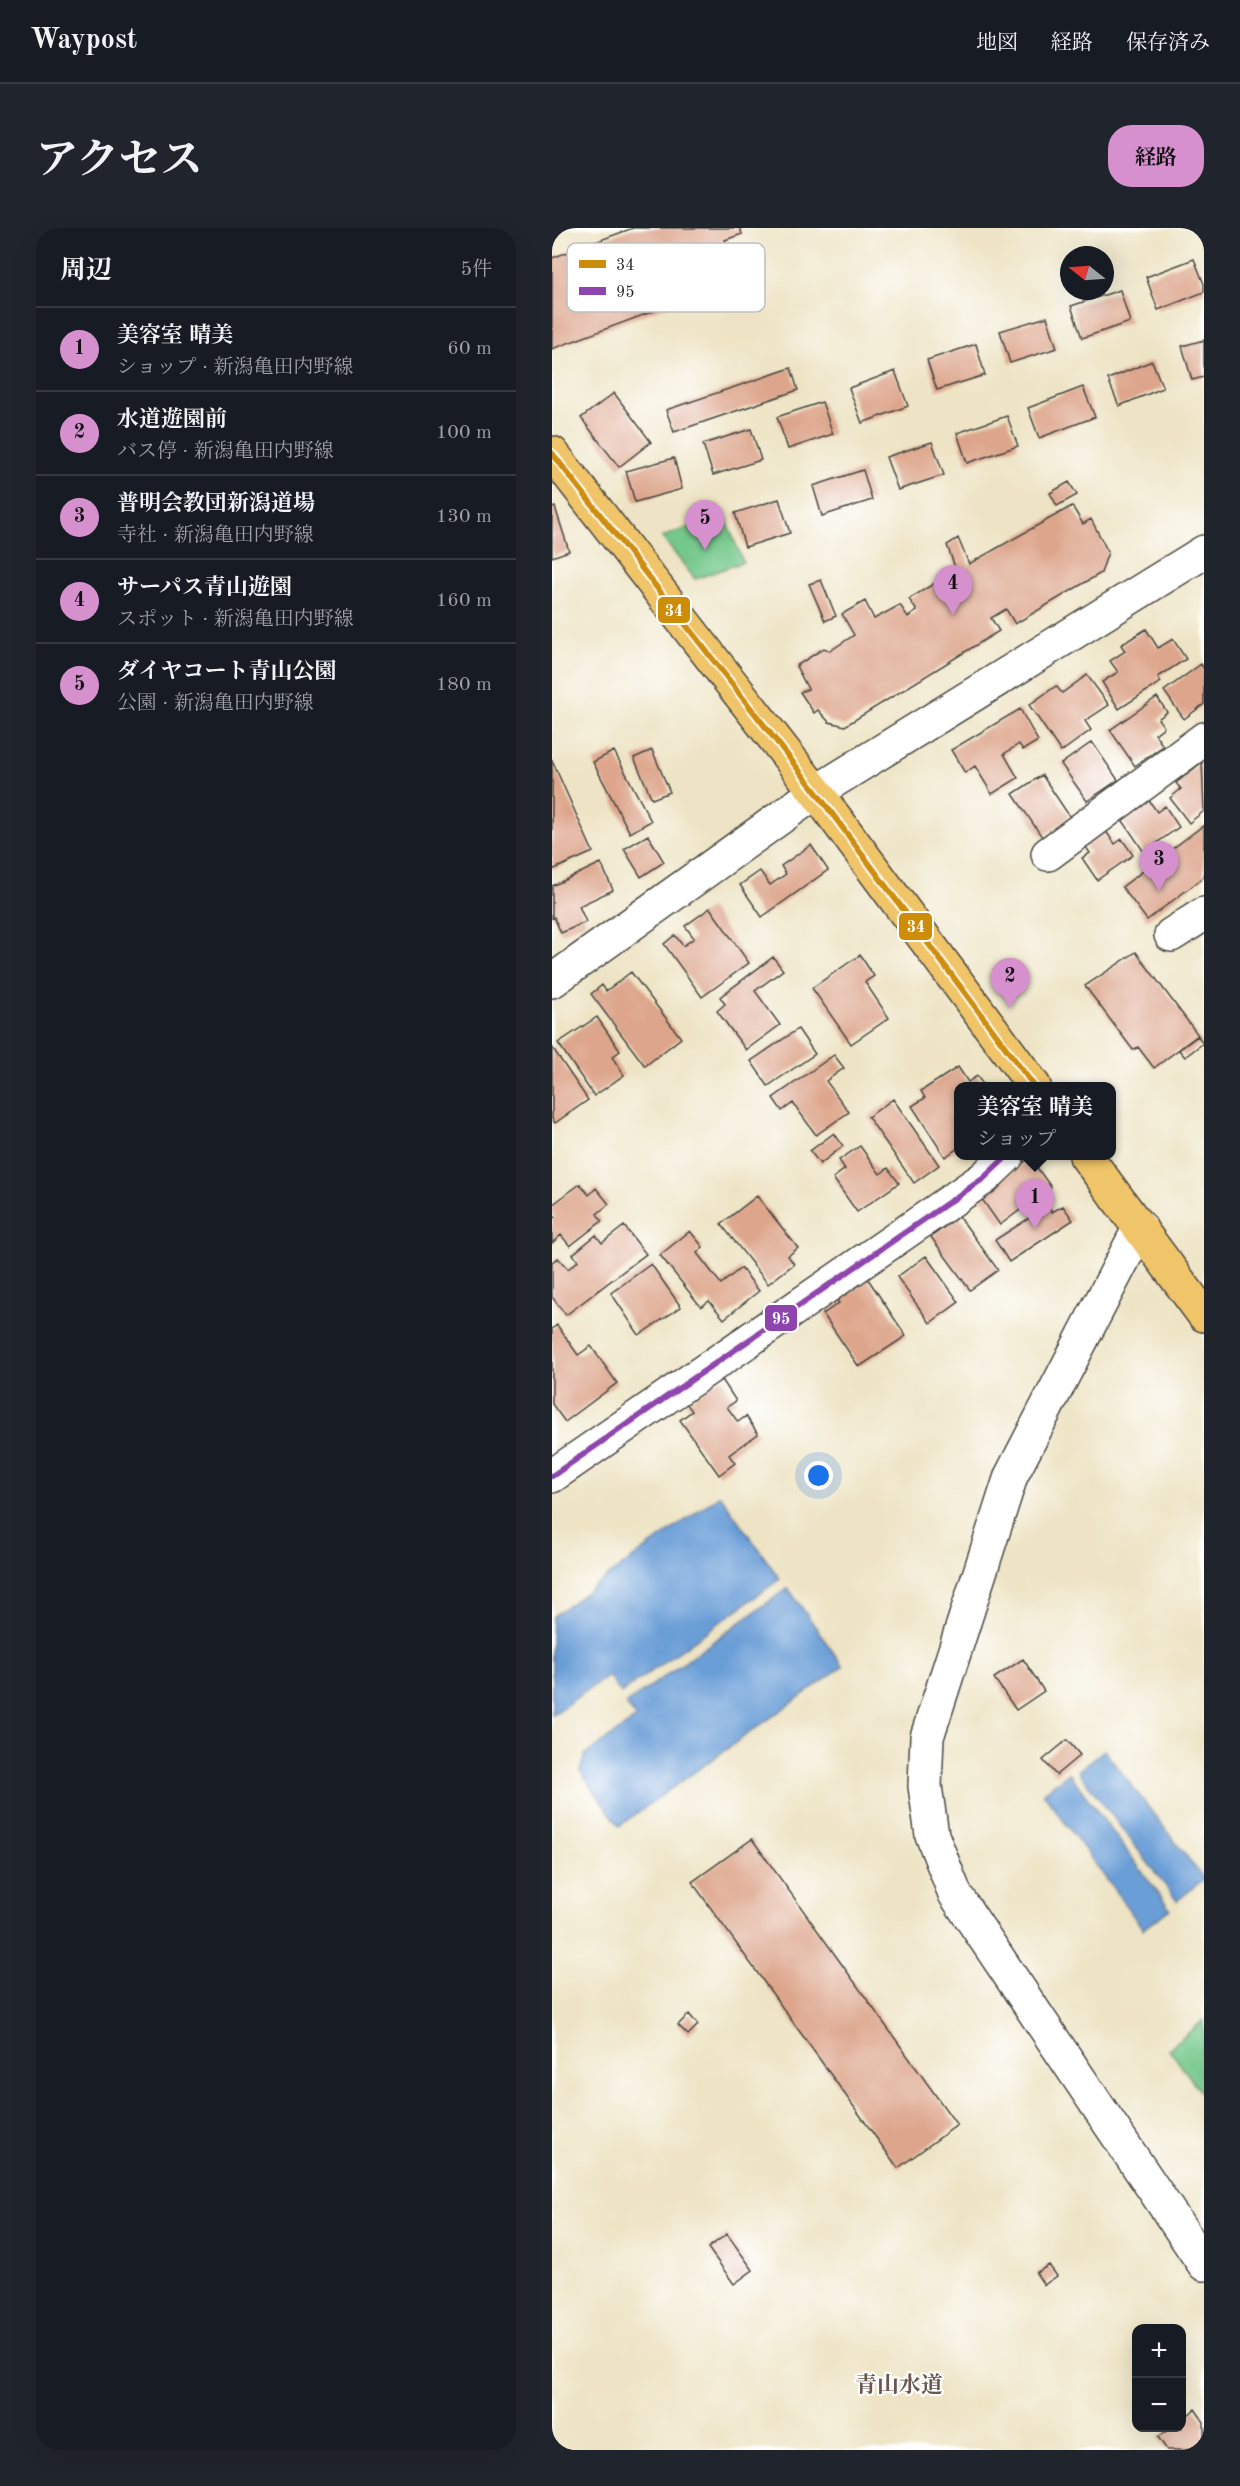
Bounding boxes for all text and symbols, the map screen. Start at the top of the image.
text: Waypost [30,27,137,55]
text: 地図 [976,33,1018,54]
text: 経路 [1051,33,1093,54]
text: 保存済み [1126,33,1210,54]
button: 経路 [1108,125,1204,187]
text: アクセス [36,141,203,183]
legend [567,243,765,312]
north arrow [1060,246,1114,300]
text: 周辺 [60,258,112,284]
text: 34 [616,258,635,274]
text: 5件 [460,260,492,280]
text: 95 [616,285,635,301]
text: 美容室 晴美 [117,325,233,347]
text: 1 [74,339,85,359]
text: 60 m [447,339,492,359]
text: ショップ · 新潟亀田内野線 [117,358,353,378]
text: 水道遊園前 [117,409,227,431]
text: 2 [74,423,85,443]
text: 100 m [436,423,492,443]
text: バス停 · 新潟亀田内野線 [117,442,334,462]
text: 普明会教団新潟道場 [117,493,315,515]
pin: 5 [686,500,724,550]
text: 3 [74,507,85,527]
text: 130 m [436,507,492,527]
text: 寺社 · 新潟亀田内野線 [117,526,314,546]
pin: 4 [934,566,972,615]
text: サーパス青山遊園 [117,577,292,599]
text: 4 [74,591,85,611]
text: 160 m [436,591,492,611]
line badge: 34 [657,596,691,624]
text: 34 [665,604,683,620]
text: スポット · 新潟亀田内野線 [117,610,354,630]
text: ダイヤコート青山公園 [117,661,337,683]
text: 5 [74,675,85,695]
text: 180 m [436,675,492,695]
text: 公園 · 新潟亀田内野線 [117,694,314,714]
pin: 3 [1140,842,1178,891]
line badge: 34 [898,912,933,941]
text: 34 [907,920,925,936]
pin: 2 [990,958,1030,1008]
popup [954,1082,1116,1160]
text: 美容室 晴美 [977,1097,1093,1119]
text: ショップ [977,1130,1057,1150]
pin: 1 [1016,1180,1054,1229]
line badge: 95 [764,1304,798,1332]
text: 95 [772,1312,790,1328]
your location [804,1461,833,1490]
map controls [1132,2324,1186,2432]
button: + [1132,2324,1186,2378]
district label: 青山水道 [855,2373,943,2397]
button: − [1132,2378,1186,2432]

